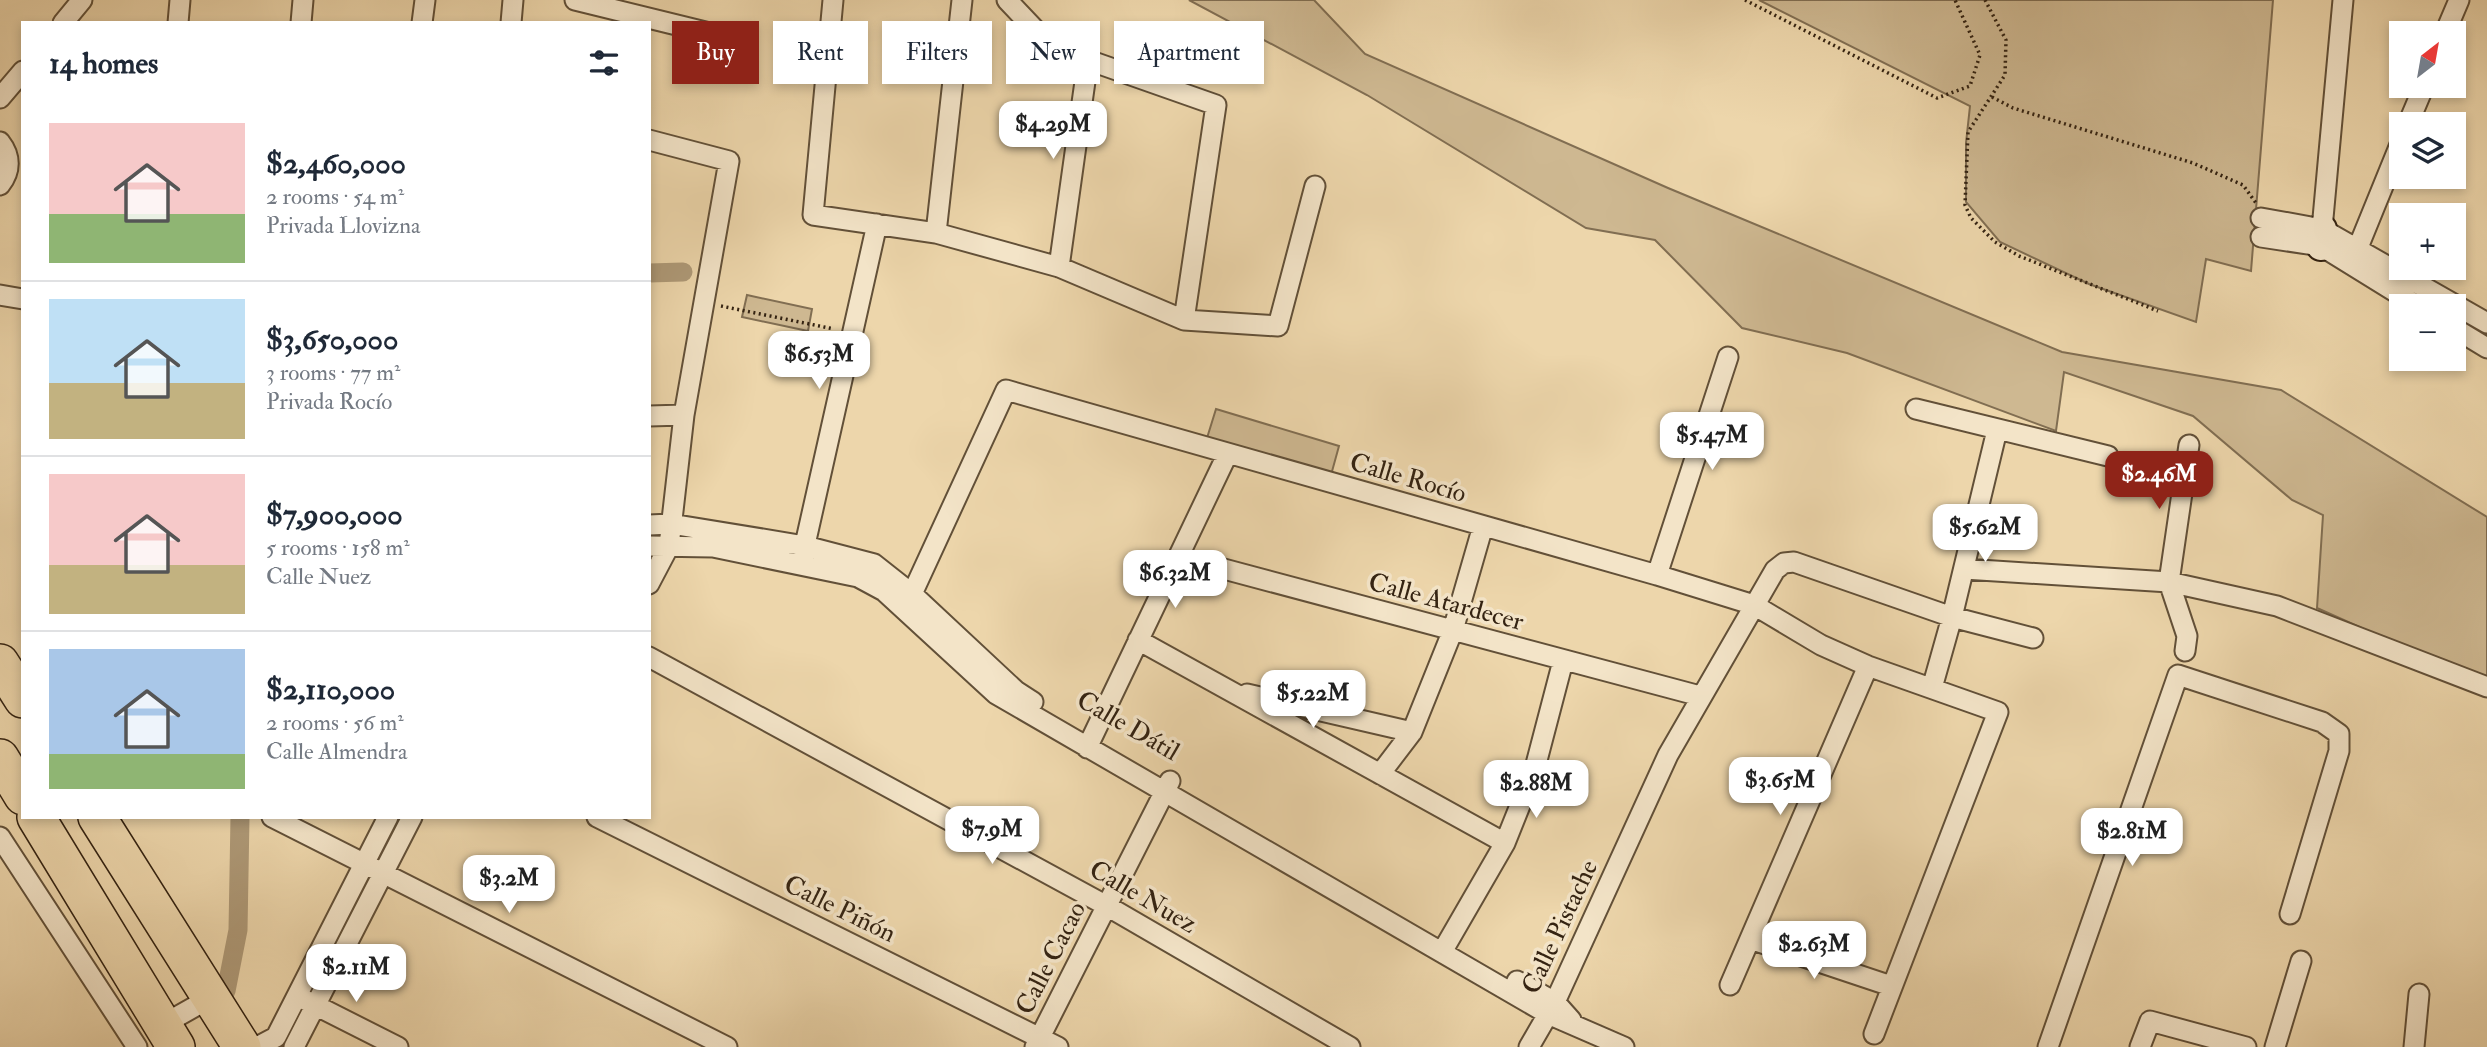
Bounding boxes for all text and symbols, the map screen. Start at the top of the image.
chip: Buy [672,21,759,84]
chip: Rent [773,21,868,84]
chip: Filters [882,21,992,84]
chip: New [1006,21,1100,84]
chip: Apartment [1114,21,1264,84]
north arrow [2389,21,2466,98]
map controls [2389,21,2466,371]
icon: filters [585,44,623,82]
text: 14 homes [49,45,158,82]
pin: $4.29M [996,102,1110,161]
text: $4.29M [1015,109,1091,138]
button: layers [2389,112,2466,189]
text: $2,460,000 [266,145,406,182]
icon: home [105,151,189,235]
text: 2 rooms · 54 m² [266,182,404,211]
button: + [2389,203,2466,280]
text: Privada Llovizna [266,211,421,240]
button: − [2389,294,2466,371]
text: $3,650,000 [266,321,398,358]
icon: home [105,327,189,411]
pin: $6.53M [762,332,876,391]
text: $6.53M [784,339,854,368]
text: 3 rooms · 77 m² [266,358,401,387]
text: Privada Rocío [266,387,392,416]
pin: $5.47M [1655,412,1769,472]
text: $5.47M [1676,420,1748,449]
street label: Calle Rocío [1346,446,1470,510]
pin: $2.46M [2102,452,2216,511]
text: $2.46M [2121,459,2197,488]
text: $7,900,000 [266,496,403,533]
icon: home [105,502,189,586]
pin: $5.62M [1928,504,2042,564]
text: $5.62M [1949,512,2021,541]
text: 5 rooms · 158 m² [266,533,410,562]
pin: $6.32M [1118,550,1232,610]
text: $6.32M [1139,558,1211,587]
text: Calle Nuez [266,562,371,591]
street label: Calle Atardecer [1365,566,1527,638]
pin: $5.22M [1256,670,1370,730]
text: $2,110,000 [266,671,395,708]
icon: home [105,677,189,761]
text: $5.22M [1277,678,1349,707]
street label: Calle Dátil [1071,684,1185,768]
text: 2 rooms · 56 m² [266,708,404,737]
text: Calle Almendra [266,737,407,766]
pin: $3.65M [1723,758,1837,817]
pin: $2.88M [1479,760,1593,820]
text: $3.65M [1745,765,1815,794]
text: $2.88M [1500,768,1573,797]
pin: $7.9M [943,806,1041,866]
pin: $2.81M [2075,808,2189,868]
text: $7.9M [961,814,1023,843]
text: $2.81M [2097,816,2167,845]
street label: Calle Nuez [1084,853,1203,941]
street label: Calle Pistache [1515,855,1605,999]
pin: $3.2M [460,856,558,915]
text: $3.2M [479,863,539,892]
street label: Calle Piñón [779,868,901,950]
street label: Calle Cacao [1009,896,1093,1020]
pin: $2.63M [1757,922,1871,981]
text: $2.63M [1778,929,1850,958]
pin: $2.11M [299,944,413,1004]
text: $2.11M [322,952,390,981]

